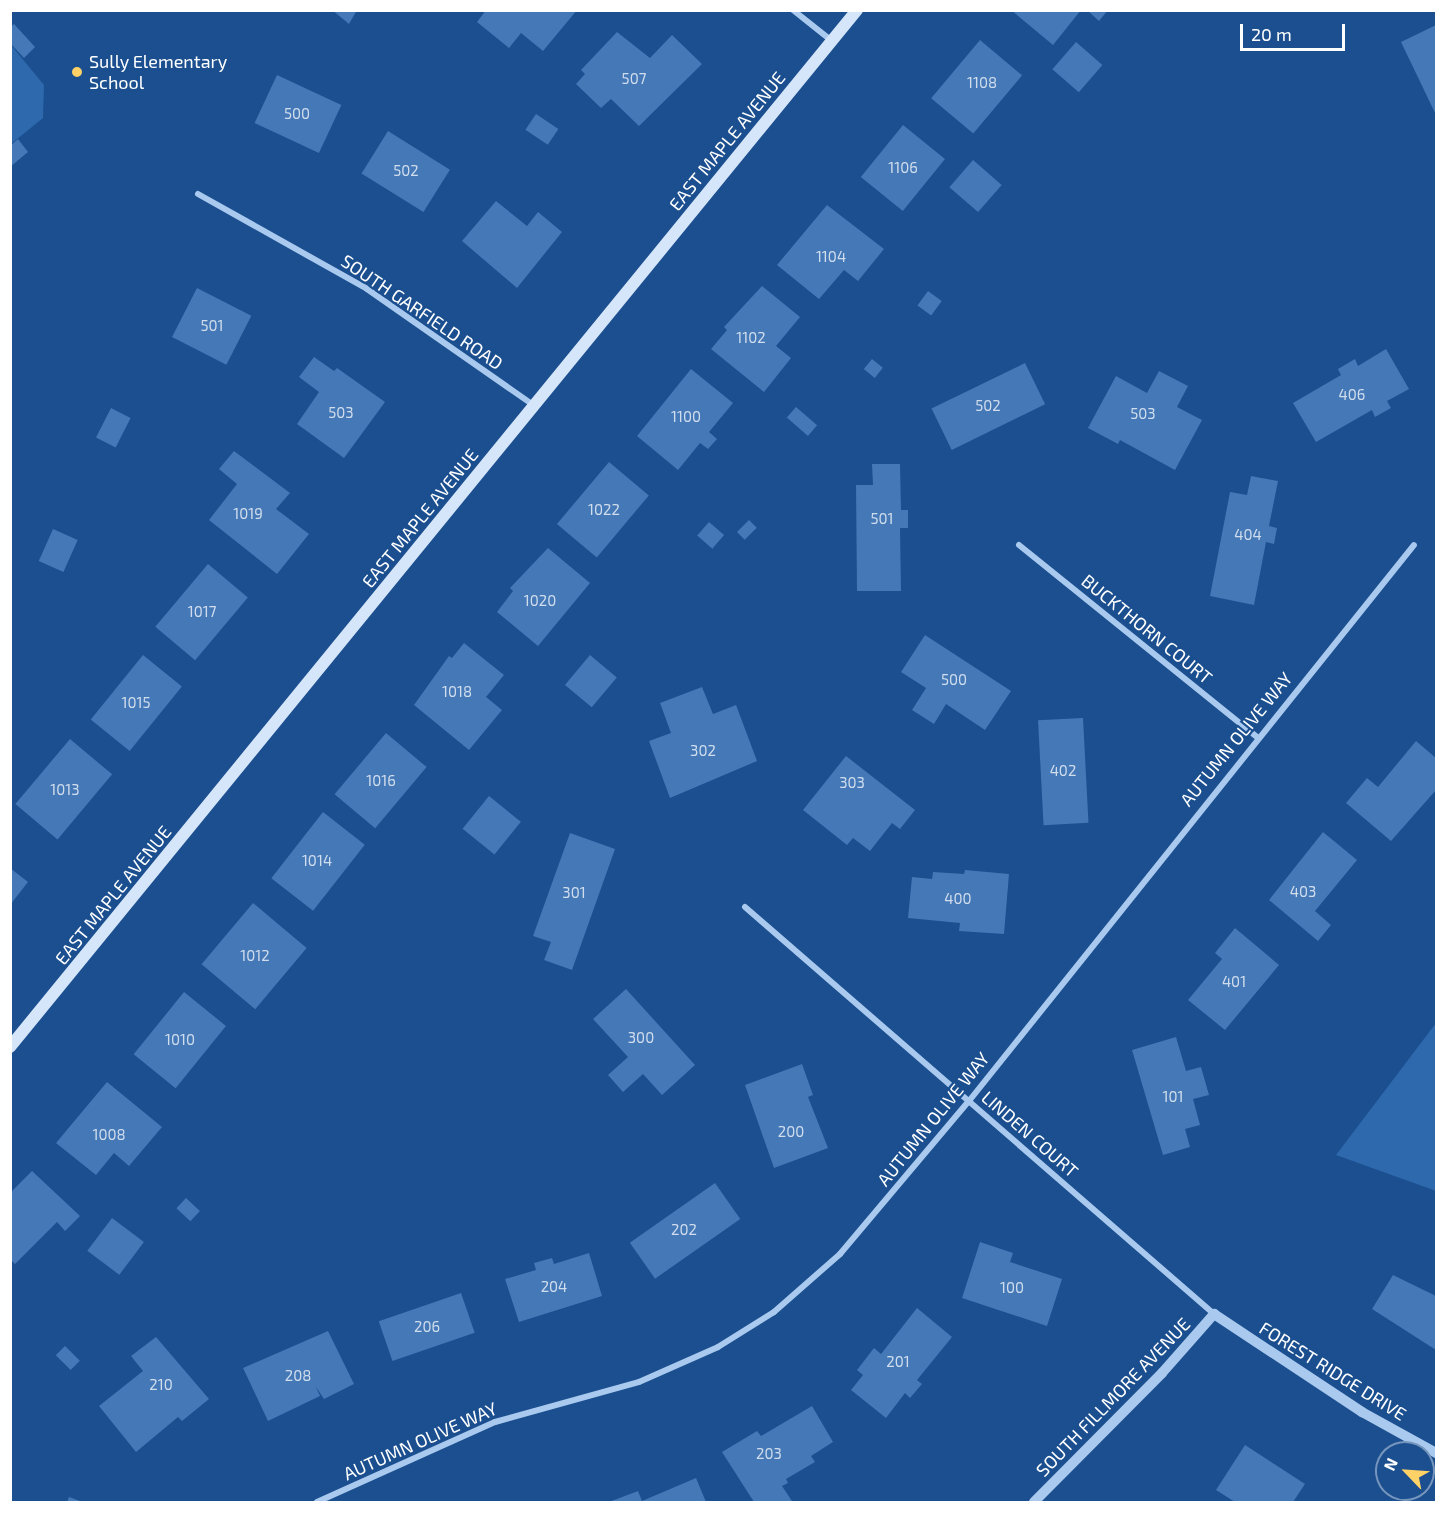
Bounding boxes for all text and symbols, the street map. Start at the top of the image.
scale bar [1243,12,1348,50]
text: 20 m [1251,23,1292,45]
place label: Sully Elementary School [89,51,228,94]
marker: Sully Elementary School [70,65,84,79]
street label: EAST MAPLE AVENUE [664,67,790,215]
house number: 507 [622,70,646,88]
house number: 1108 [967,74,997,92]
house number: 500 [284,105,310,123]
house number: 1106 [888,159,918,177]
house number: 502 [393,162,419,180]
house number: 1104 [816,248,846,266]
street label: SOUTH GARFIELD ROAD [337,250,507,374]
house number: 501 [200,317,224,335]
house number: 1102 [736,329,766,347]
house number: 406 [1339,386,1365,404]
house number: 502 [975,397,1001,415]
house number: 503 [328,404,354,422]
house number: 503 [1130,405,1156,423]
house number: 1100 [671,408,701,426]
street label: EAST MAPLE AVENUE [357,444,483,592]
house number: 1022 [588,501,620,519]
house number: 1019 [233,505,263,523]
house number: 501 [870,510,894,528]
house number: 404 [1234,526,1262,544]
street label: BUCKTHORN COURT [1077,570,1217,688]
house number: 1020 [524,592,556,610]
house number: 1017 [188,603,216,621]
street label: AUTUMN OLIVE WAY [1175,668,1297,810]
house number: 500 [941,671,967,689]
house number: 1018 [442,683,472,701]
house number: 1015 [121,694,151,712]
house number: 302 [690,742,716,760]
house number: 402 [1050,762,1076,780]
house number: 1016 [366,772,396,790]
house number: 303 [839,774,865,792]
house number: 1013 [50,781,80,799]
street label: EAST MAPLE AVENUE [50,821,176,969]
house number: 1014 [302,852,332,870]
house number: 403 [1290,883,1316,901]
house number: 301 [562,884,586,902]
house number: 400 [944,890,972,908]
house number: 1012 [240,947,270,965]
house number: 401 [1222,973,1246,991]
house number: 300 [628,1029,654,1047]
house number: 1010 [165,1031,195,1049]
street label: AUTUMN OLIVE WAY [872,1048,994,1190]
street label: LINDEN COURT [977,1086,1083,1182]
house number: 101 [1163,1088,1183,1106]
house number: 200 [778,1123,804,1141]
house number: 1008 [92,1126,126,1144]
house number: 202 [671,1221,697,1239]
house number: 204 [541,1278,567,1296]
house number: 100 [1000,1279,1024,1297]
street label: SOUTH FILLMORE AVENUE [1031,1313,1195,1481]
street label: FOREST RIDGE DRIVE [1255,1317,1411,1425]
house number: 206 [414,1318,440,1336]
house number: 201 [886,1353,910,1371]
house number: 208 [285,1367,311,1385]
house number: 210 [149,1376,173,1394]
street label: AUTUMN OLIVE WAY [340,1397,500,1485]
north arrow [1375,1441,1435,1501]
house number: 203 [756,1445,782,1463]
text: N [1379,1455,1401,1473]

